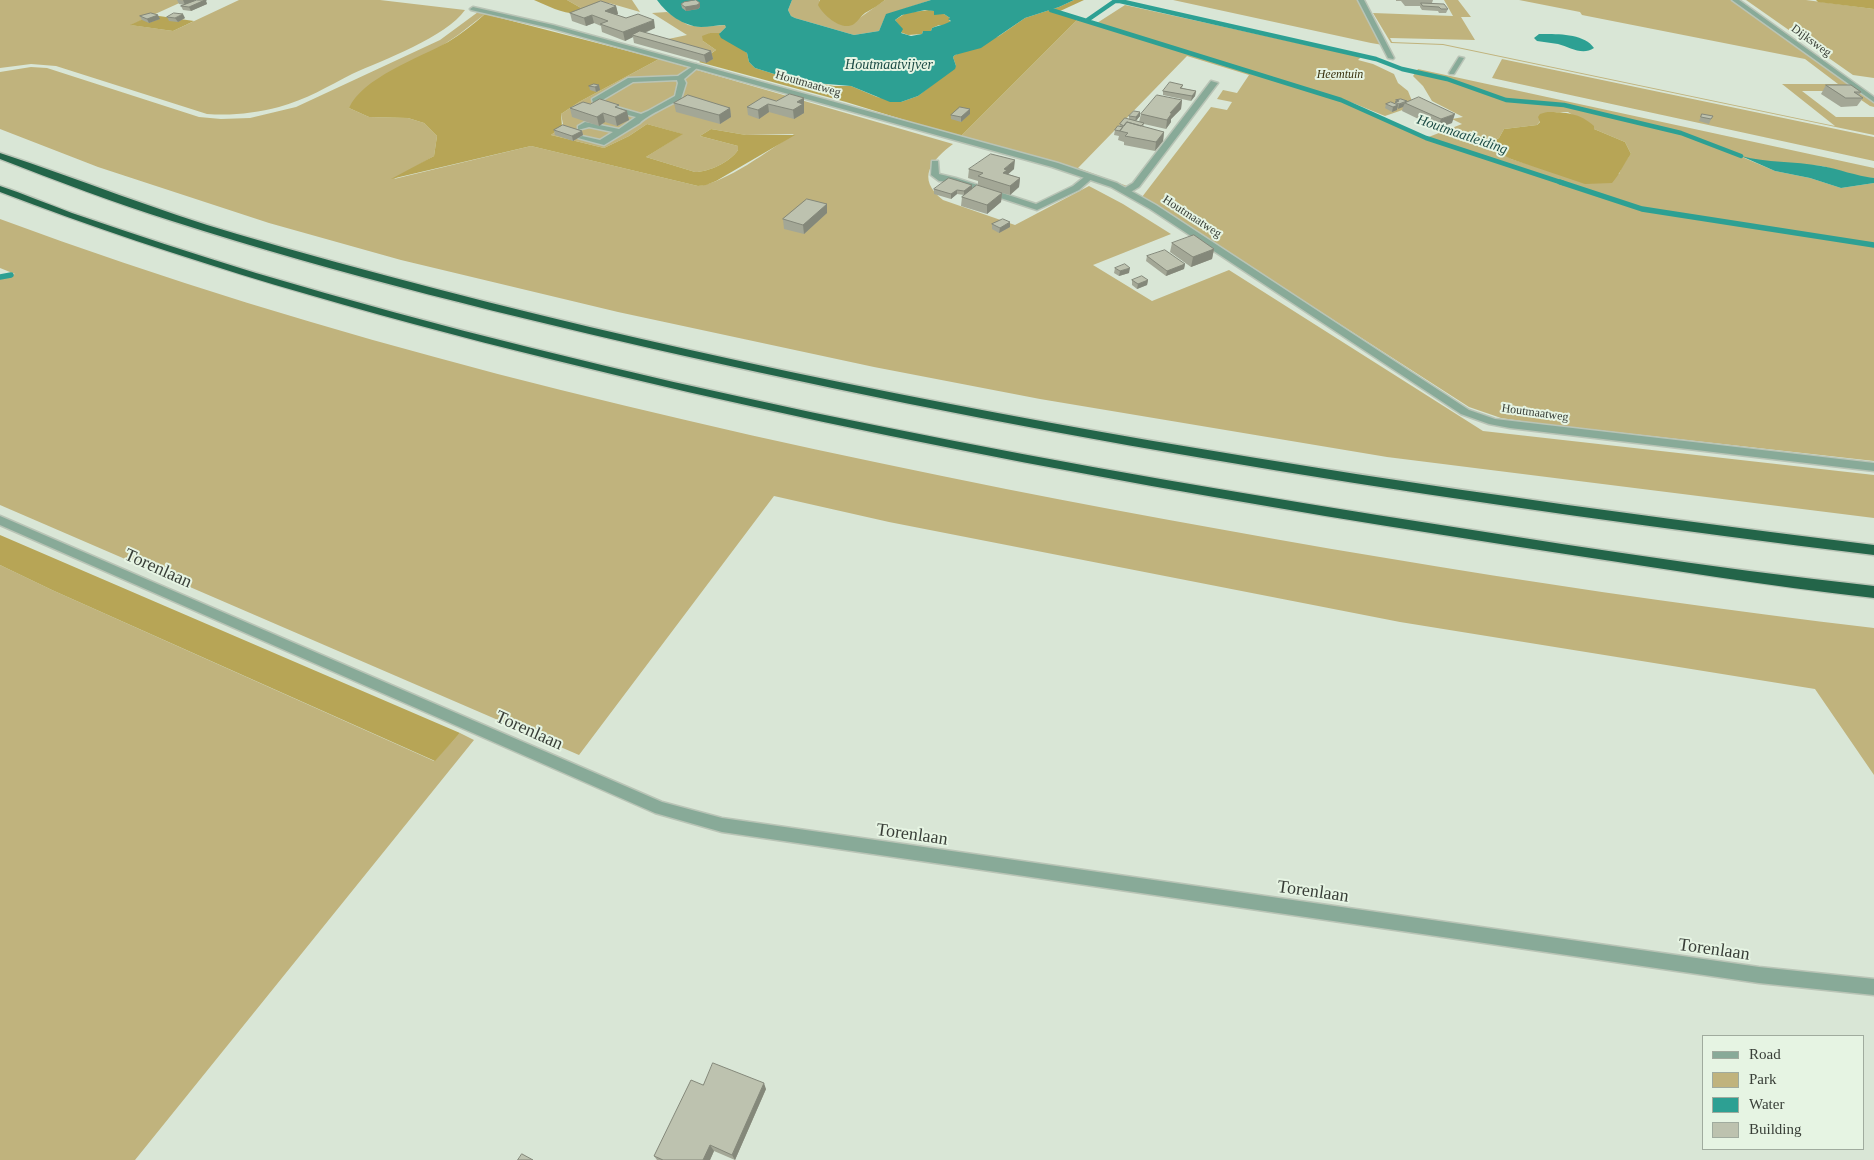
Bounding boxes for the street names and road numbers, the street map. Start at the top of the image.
street label: Dijksweg [1788,22,1834,60]
street label: Houtmaatweg [774,68,842,100]
street label: Houtmaatweg [1160,193,1224,241]
street label: Houtmaatweg [1501,401,1569,425]
street label: Torenlaan [121,545,195,593]
street label: Torenlaan [492,707,566,755]
street label: Torenlaan [875,819,949,851]
street label: Torenlaan [1276,876,1350,908]
street label: Torenlaan [1677,934,1751,966]

